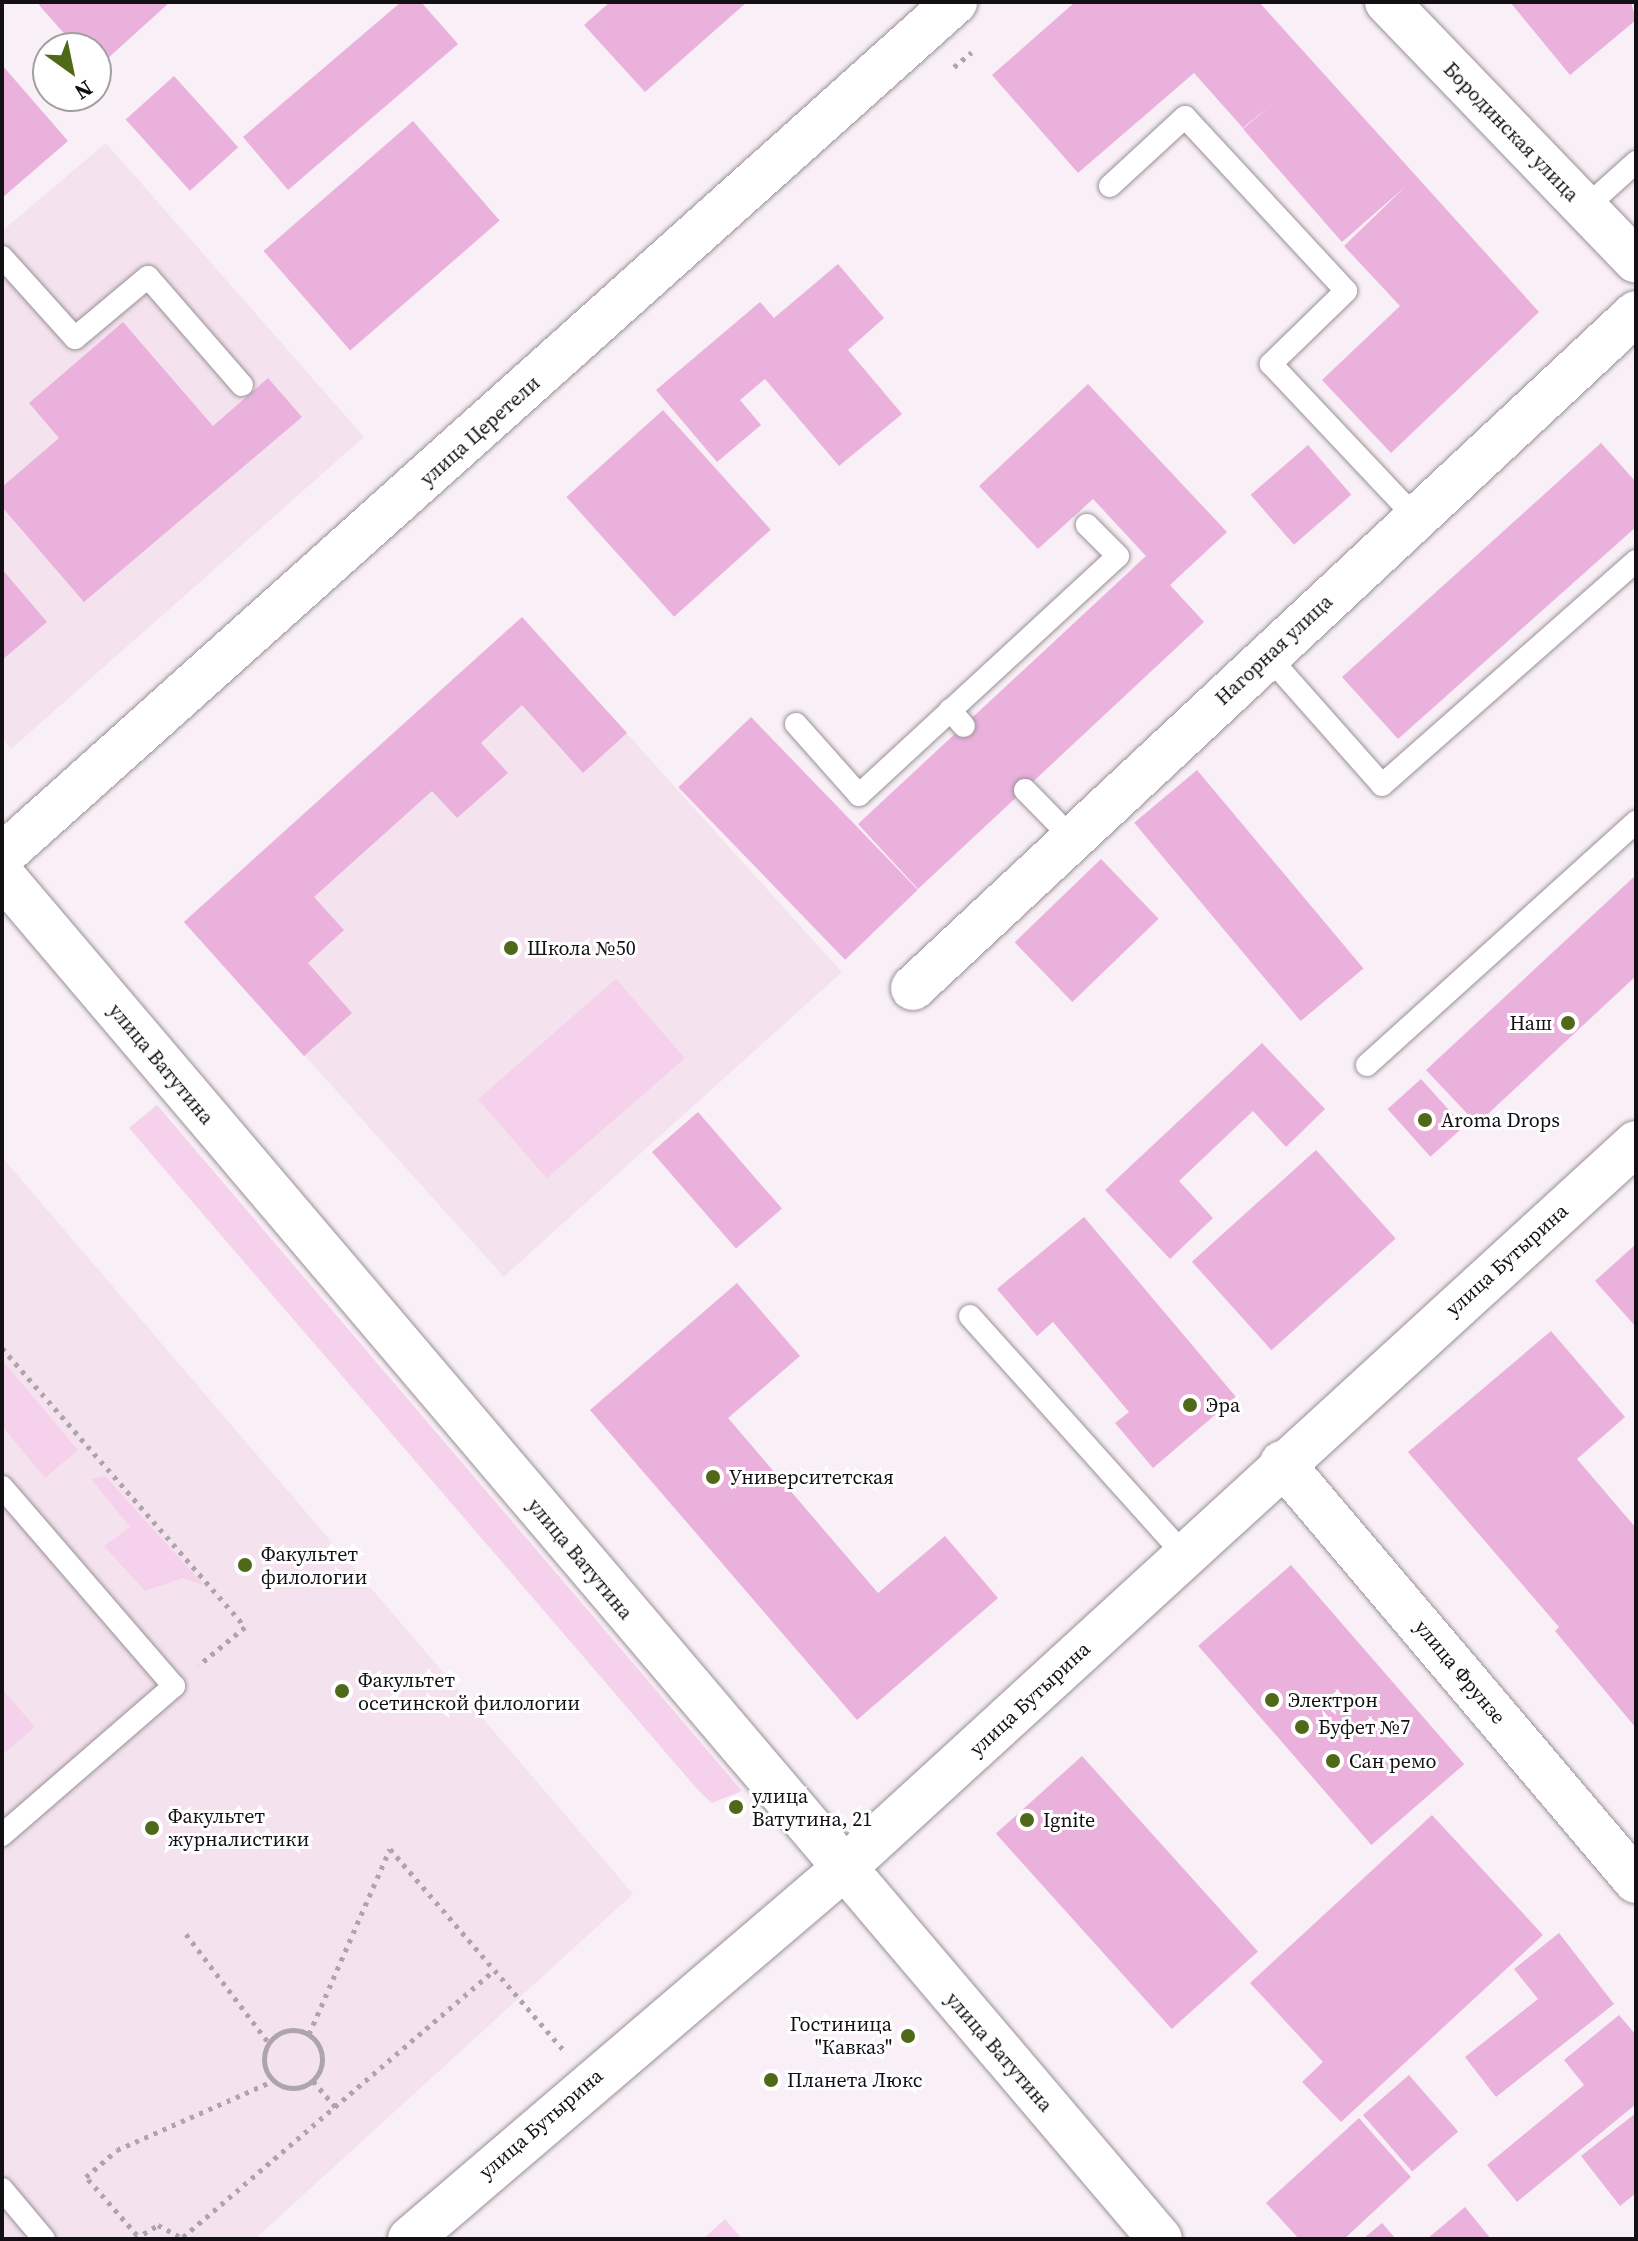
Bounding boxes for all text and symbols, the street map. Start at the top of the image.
north arrow [32,32,112,112]
street label: Бородинская улица [1438,57,1584,207]
text: N [69,74,99,107]
street label: улица Церетели [415,371,545,491]
street label: Нагорная улица [1211,590,1337,710]
place label: Школа №50 [527,936,636,960]
marker: Школа №50 [502,939,520,957]
street label: улица Ватутина [103,999,219,1129]
place label: Наш [1509,1011,1552,1035]
marker: Наш [1559,1014,1577,1032]
place label: Aroma Drops [1441,1108,1560,1132]
marker: Aroma Drops [1416,1111,1434,1129]
street label: улица Бутырина [1441,1199,1573,1321]
place label: Эра [1206,1393,1240,1417]
marker: Эра [1181,1396,1199,1414]
place label: Университетская [729,1465,894,1489]
marker: Университетская [704,1468,722,1486]
street label: улица Ватутина [522,1494,638,1624]
place label: Факультет филологии [261,1542,367,1589]
marker: Факультет филологии [236,1556,254,1574]
street label: улица Фрунзе [1410,1615,1510,1729]
street label: улица Бутырина [965,1637,1095,1761]
place label: Факультет осетинской филологии [358,1668,580,1715]
marker: Факультет осетинской филологии [333,1682,351,1700]
place label: Электрон [1288,1688,1378,1712]
marker: Электрон [1263,1691,1281,1709]
place label: Буфет №7 [1318,1715,1410,1739]
marker: Буфет №7 [1293,1718,1311,1736]
place label: Сан ремо [1349,1749,1436,1773]
marker: Сан ремо [1324,1752,1342,1770]
place label: улица Ватутина, 21 [752,1784,872,1831]
marker: улица Ватутина, 21 [727,1798,745,1816]
place label: Факультет журналистики [168,1804,309,1851]
place label: Ignite [1043,1808,1095,1832]
marker: Ignite [1018,1811,1036,1829]
marker: Факультет журналистики [143,1819,161,1837]
street label: улица Ватутина [941,1987,1057,2117]
place label: Гостиница "Кавказ" [790,2012,892,2059]
marker: Гостиница "Кавказ" [899,2027,917,2045]
street label: улица Бутырина [474,2064,608,2184]
place label: Планета Люкс [787,2068,922,2092]
marker: Планета Люкс [762,2071,780,2089]

